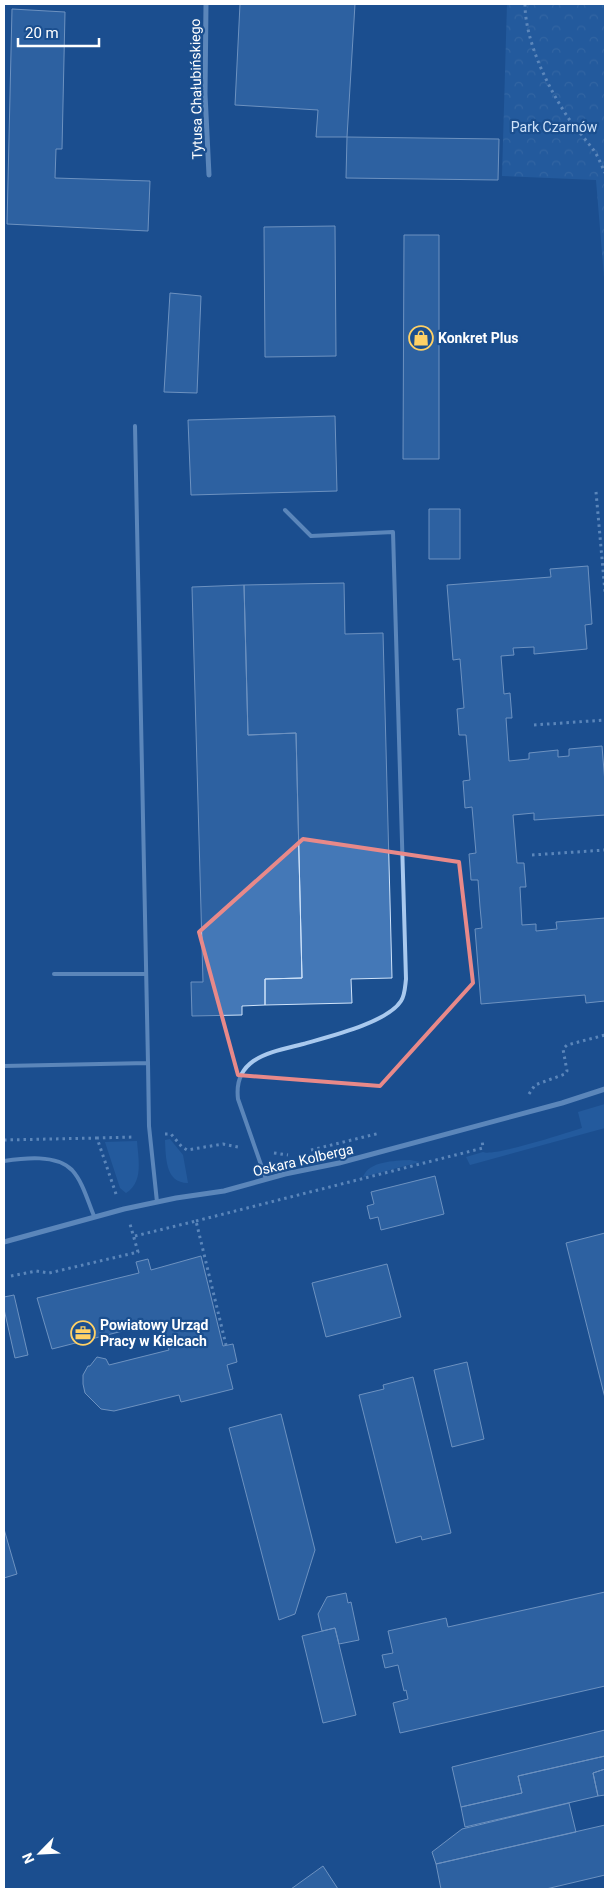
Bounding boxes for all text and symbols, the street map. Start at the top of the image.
scale bar [18,15,99,47]
street label: Tytusa Chałubińskiego [187,18,205,160]
text: 20 m [25,24,59,42]
park label: Park Czarnów [511,119,598,135]
shop icon: Konkret Plus [408,325,434,351]
place label: Konkret Plus [438,330,518,346]
street label: Oskara Kolberga [251,1141,355,1179]
place label: Powiatowy Urząd Pracy w Kielcach [100,1317,209,1349]
office icon: Powiatowy Urząd Pracy w Kielcach [70,1320,96,1346]
north arrow [15,1828,65,1878]
text: N [19,1851,37,1866]

